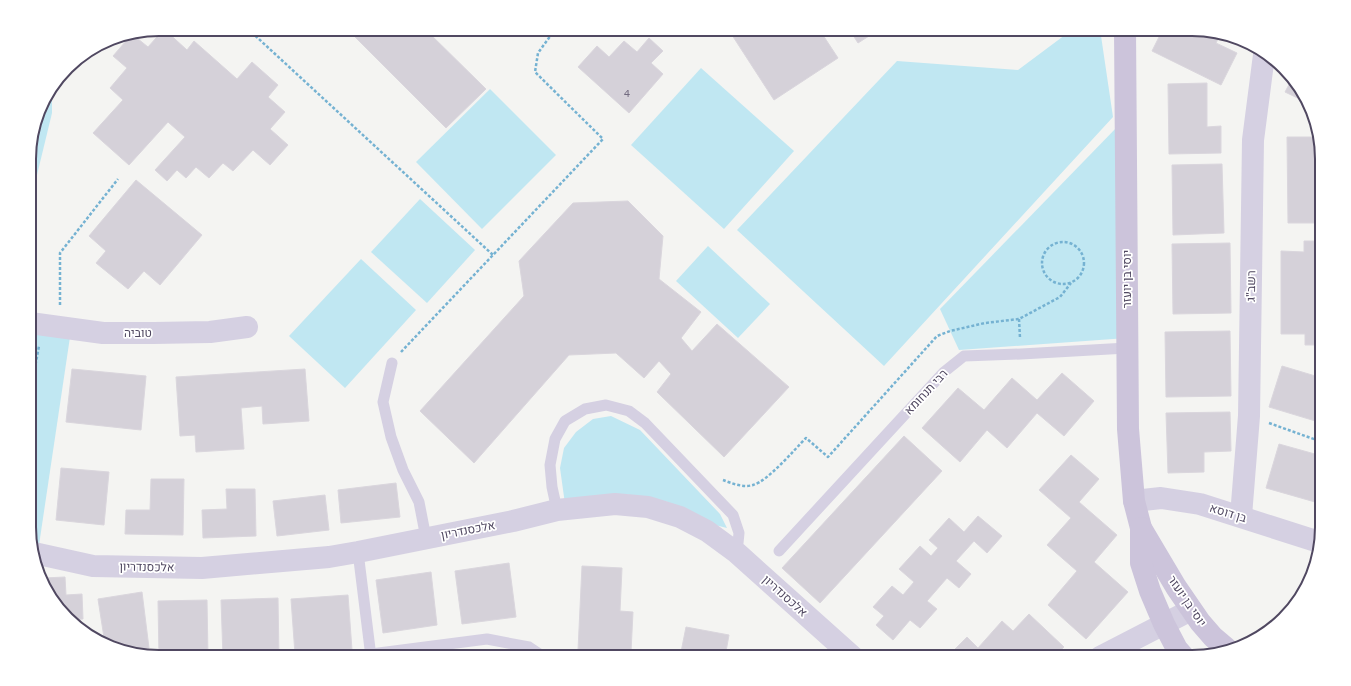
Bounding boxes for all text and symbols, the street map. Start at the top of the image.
house number: 4 [624,87,630,99]
street label: יוסי בן יועזר [1120,250,1134,308]
street label: רשב"ג [1244,270,1258,302]
street label: טוביה [124,326,152,340]
street label: רבי תנחומא [902,366,950,418]
street label: בן דוסא [1208,501,1249,525]
street label: אלכסנדריון [440,518,497,542]
street label: אלכסנדריון [119,560,175,574]
street label: אלכסנדריון [760,572,810,620]
street label: יוסי בן יועזר [1165,573,1209,629]

